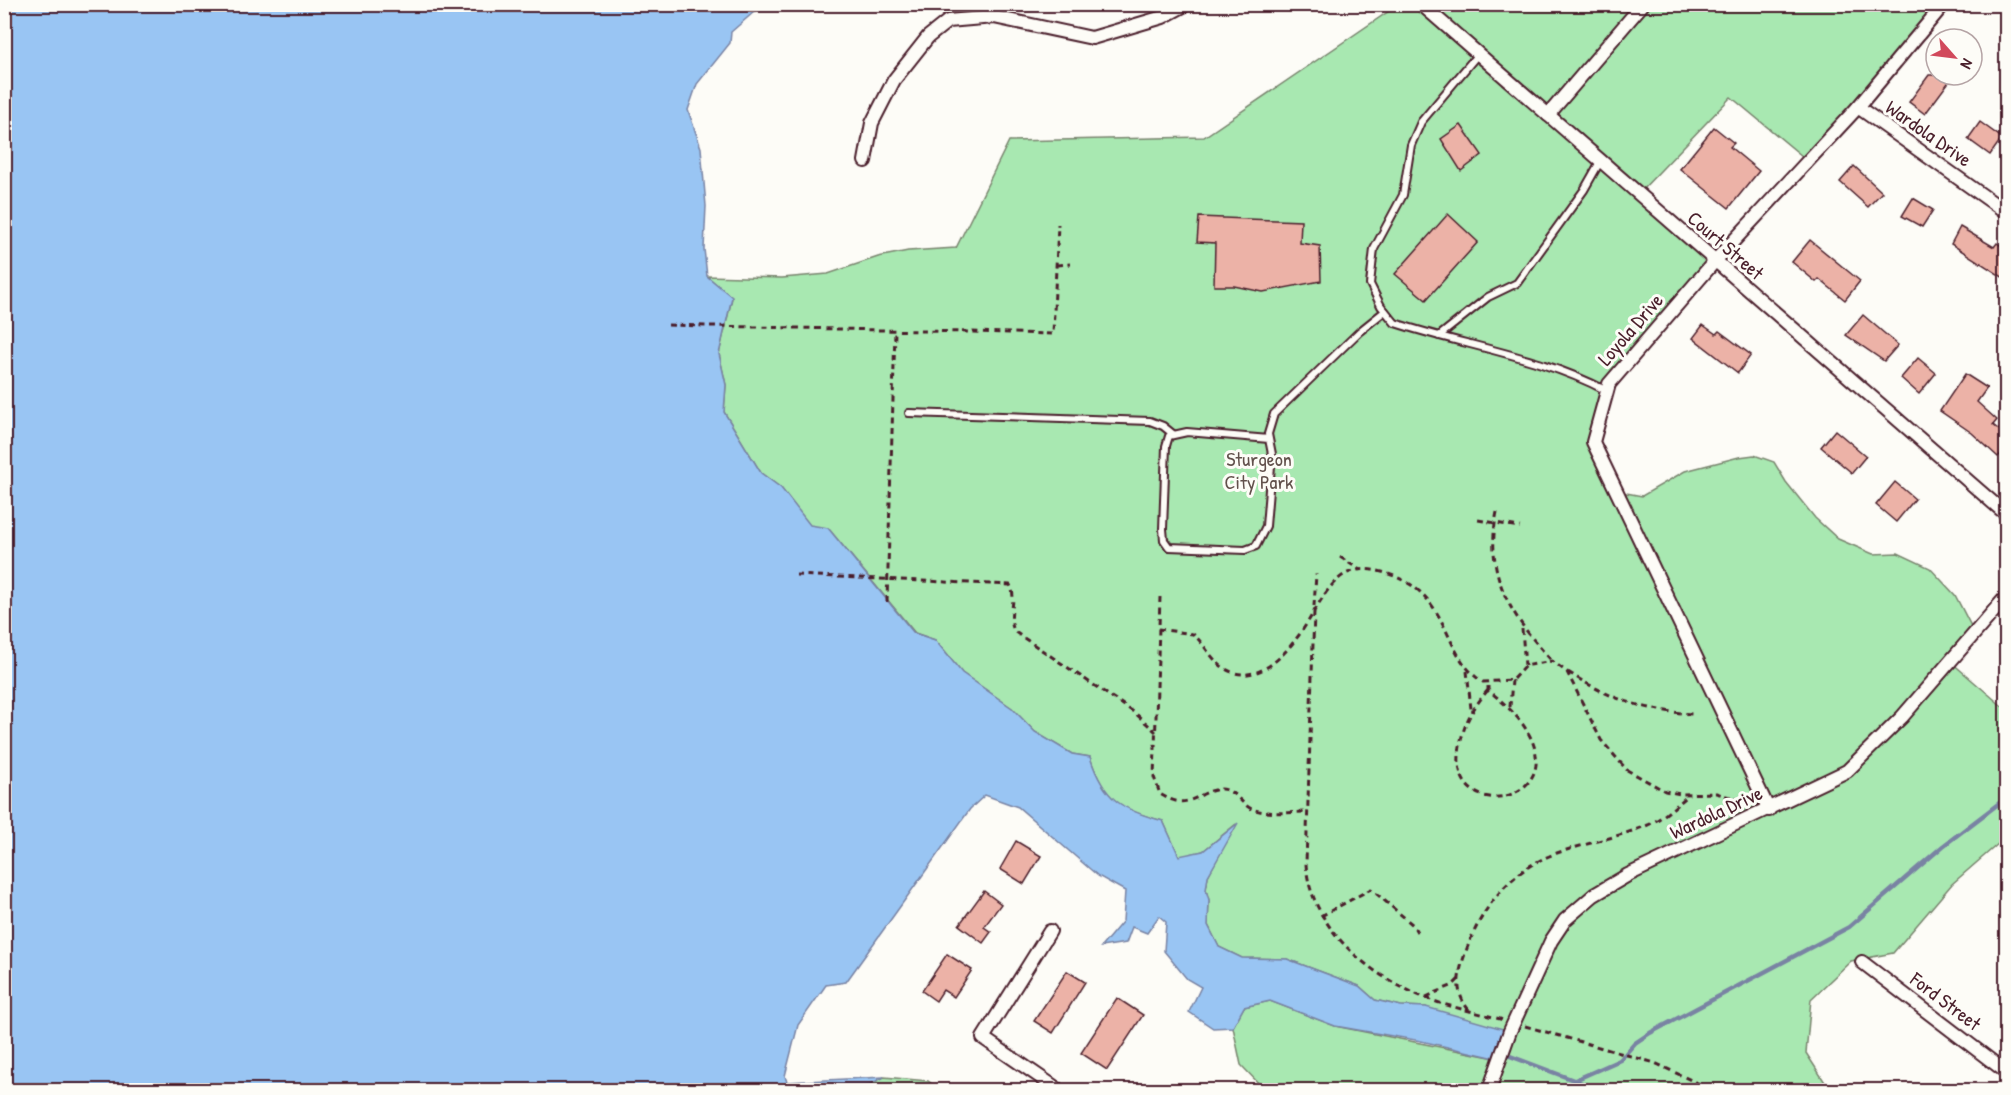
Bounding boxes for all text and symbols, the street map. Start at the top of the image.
north arrow [1924,27,1984,87]
text: N [1955,55,1979,73]
street label: Wardola Drive [1881,94,1977,173]
street label: Court Street [1682,204,1771,286]
street label: Loyola Drive [1591,287,1669,371]
park label: Sturgeon City Park [1225,445,1293,495]
street label: Wardola Drive [1665,779,1767,845]
street label: Ford Street [1904,965,1988,1037]

